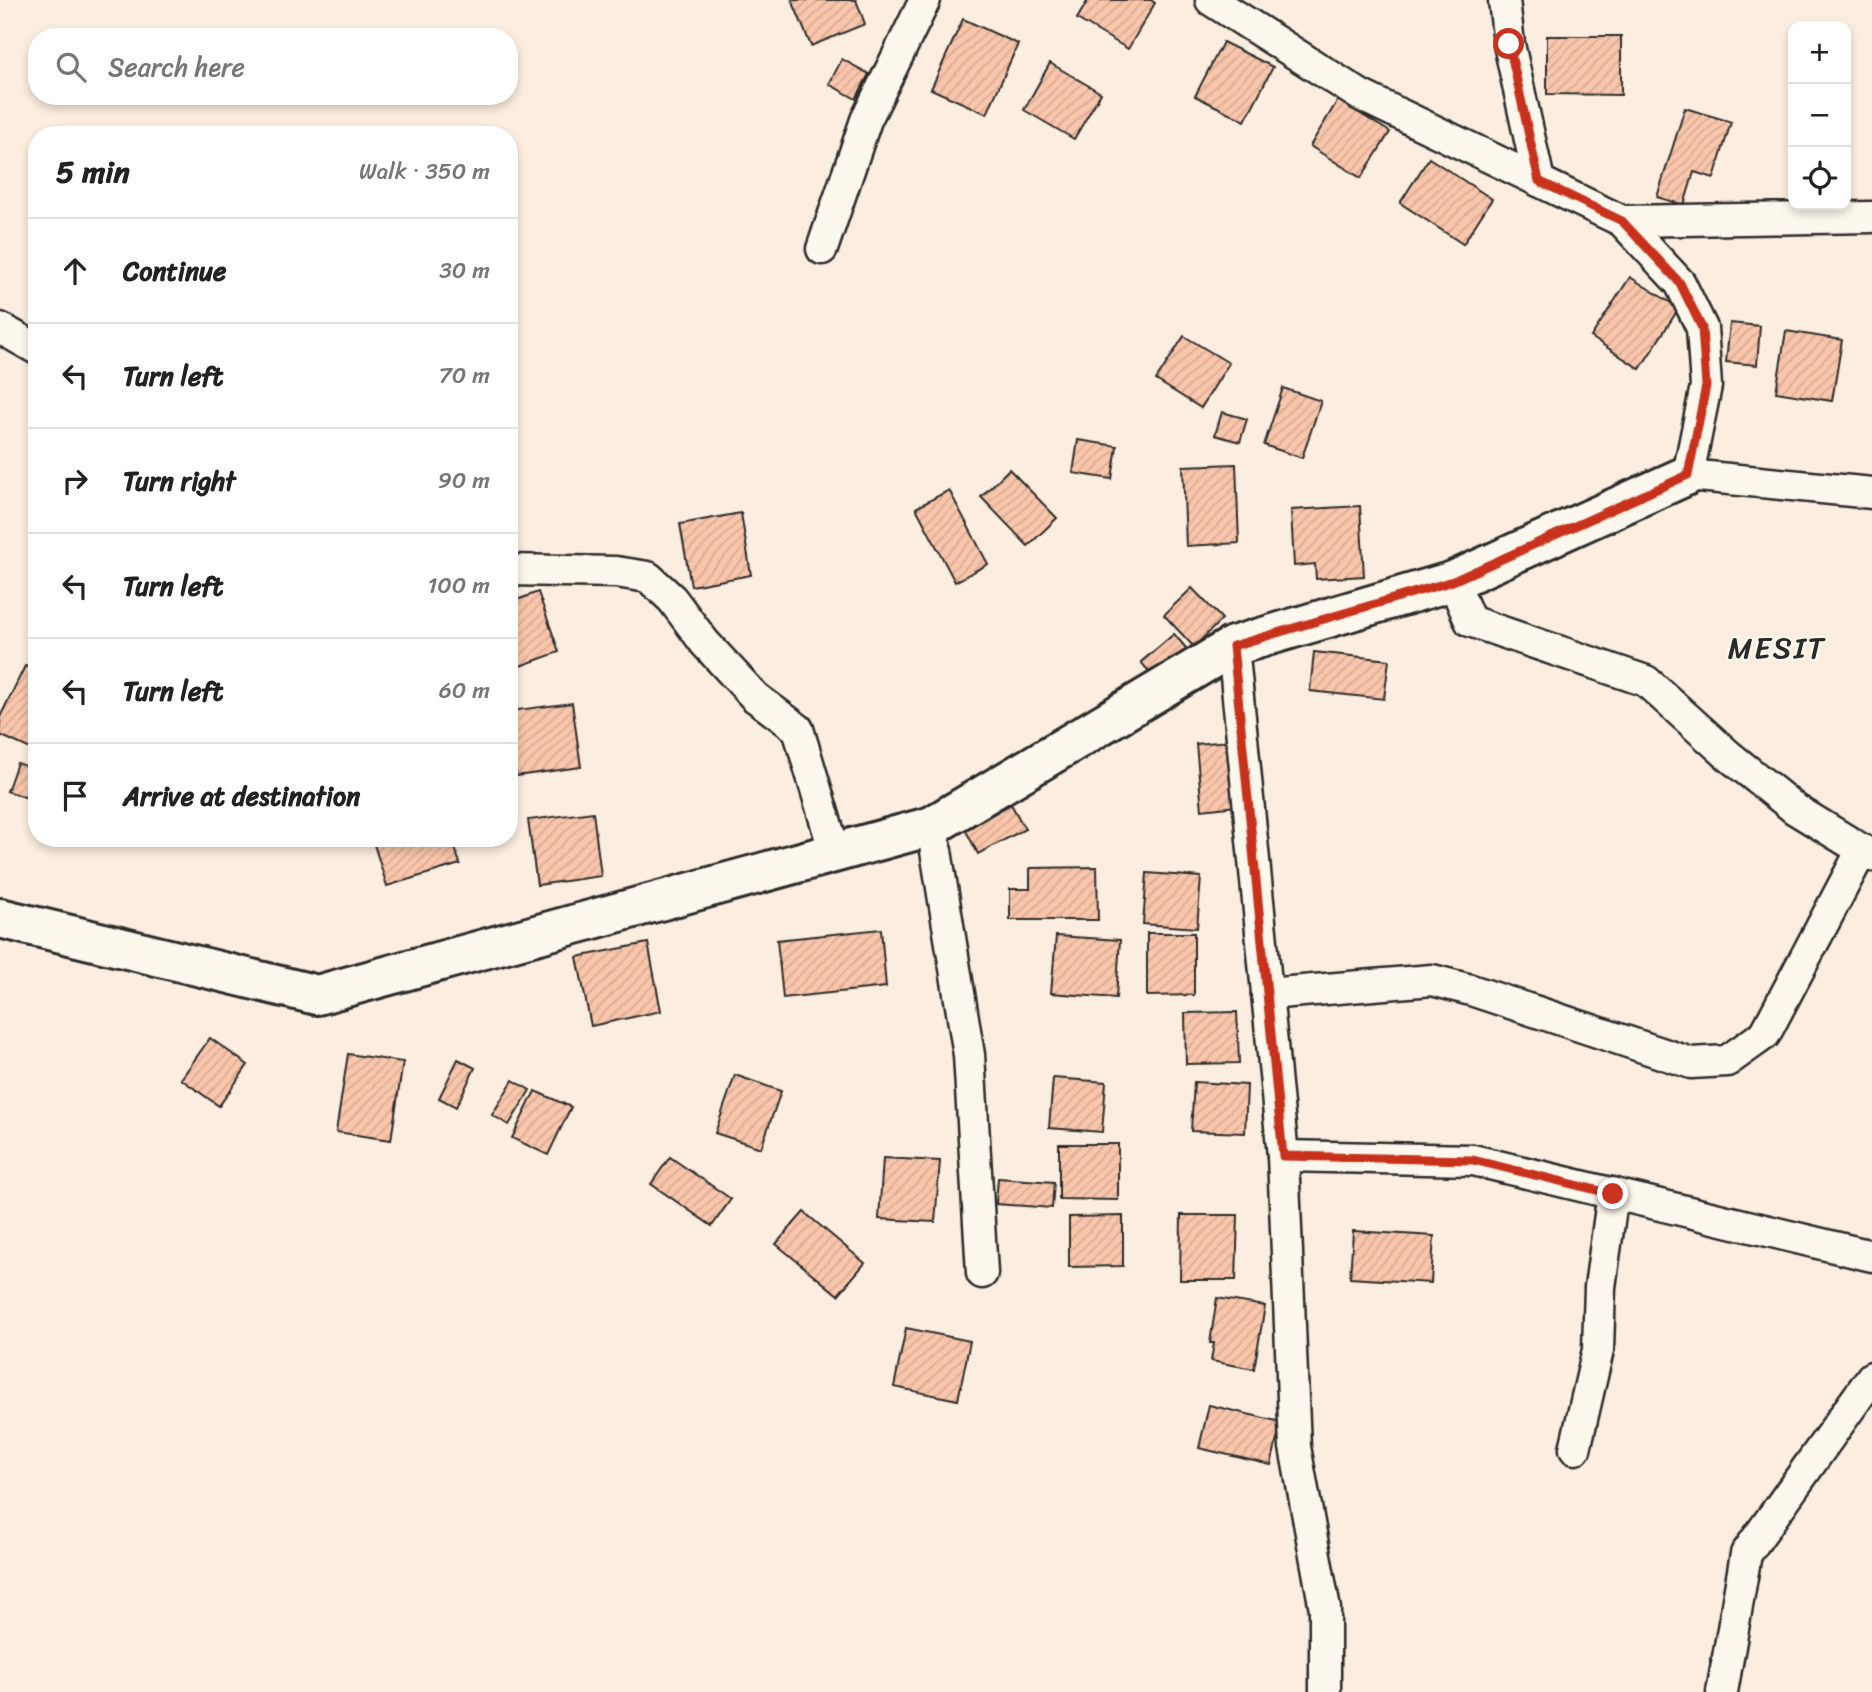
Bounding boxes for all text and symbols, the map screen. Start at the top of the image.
map controls [1788,21,1851,210]
button: + [1788,21,1851,84]
search box [28,28,518,105]
route start [1493,28,1524,59]
text: Search here [108,44,245,90]
icon: search [52,48,90,86]
button: − [1788,84,1851,147]
text: 5 min [56,145,130,199]
button: locate [1788,147,1851,210]
text: Walk · 350 m [359,151,490,192]
text: Continue [123,248,226,294]
text: 30 m [439,250,490,291]
icon: ahead [56,252,94,290]
text: Turn left [123,353,223,399]
text: 70 m [439,355,490,396]
icon: left [56,357,94,395]
text: Turn right [123,458,236,504]
text: 90 m [438,460,490,501]
icon: right [56,462,94,500]
text: Turn left [123,563,223,609]
text: 100 m [427,565,490,606]
icon: left [56,567,94,605]
district label: MESIT [1728,621,1827,675]
text: Turn left [123,668,223,714]
text: 60 m [439,670,490,711]
icon: left [56,672,94,710]
text: Arrive at destination [123,773,360,819]
icon: arrive [56,777,94,815]
route end [1597,1178,1628,1209]

